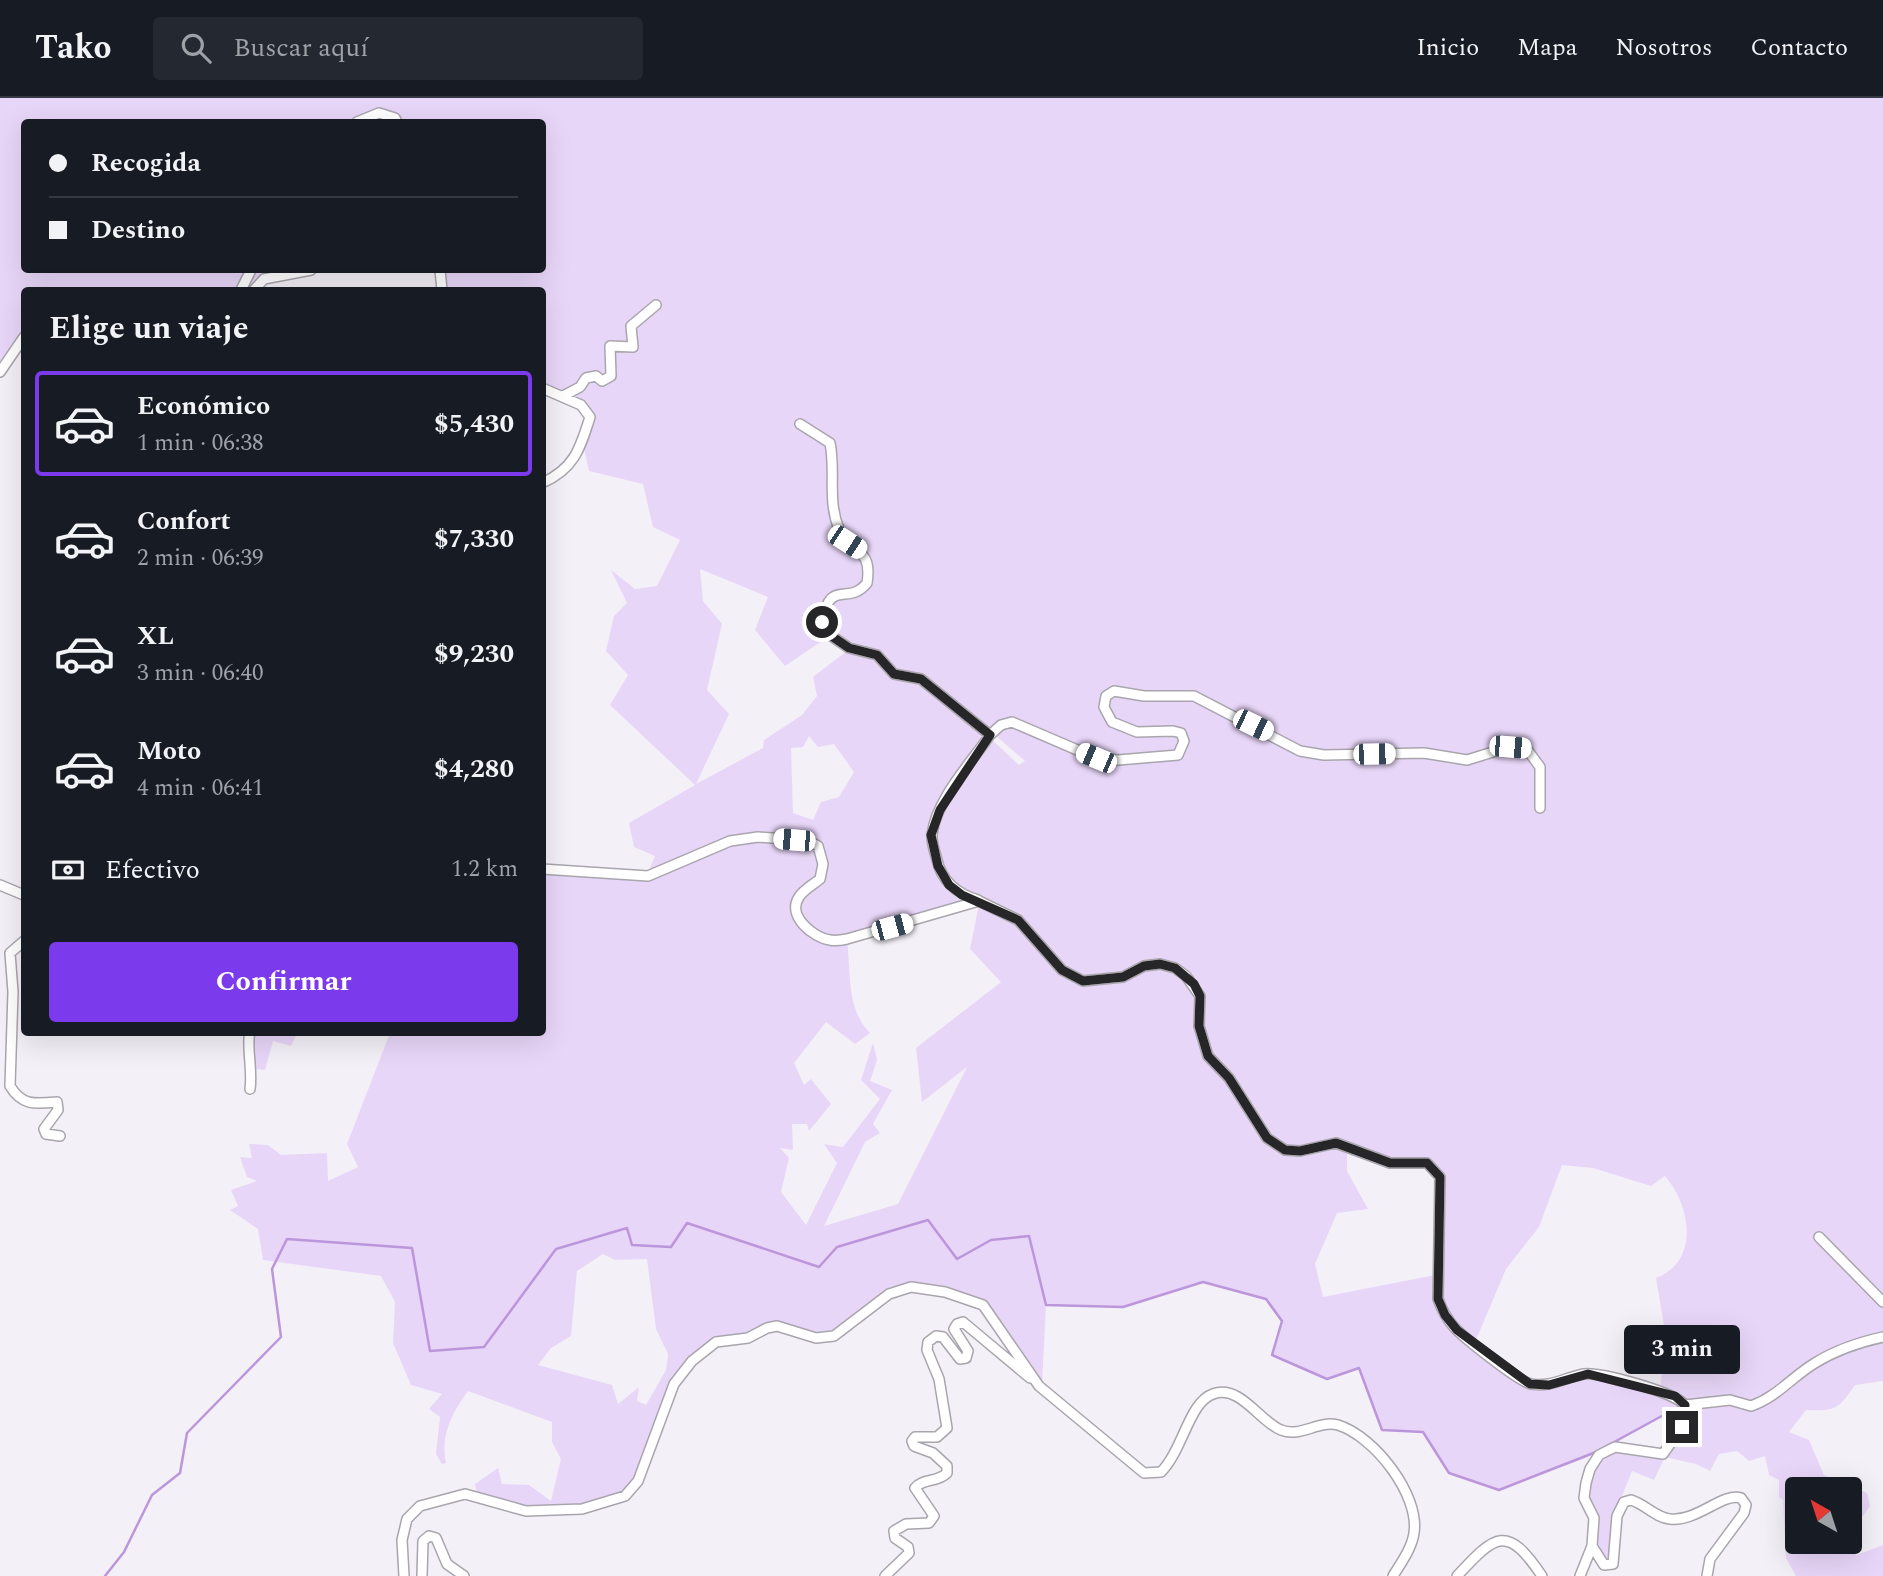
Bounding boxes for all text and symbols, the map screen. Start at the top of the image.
search box [153,17,643,80]
text: Tako [35,23,111,73]
text: Buscar aquí [233,28,368,68]
icon: search [177,29,215,67]
text: Inicio [1416,30,1479,66]
text: Mapa [1517,30,1577,66]
text: Nosotros [1615,30,1712,66]
text: Contacto [1750,30,1848,66]
text: Recogida [91,143,201,183]
text: Destino [91,210,185,250]
text: Elige un viaje [49,304,249,353]
text: Económico [137,386,270,426]
icon: car [53,392,116,455]
text: $5,430 [434,404,514,444]
text: 1 min · 06:38 [137,426,264,461]
text: Confort [137,501,231,541]
icon: car [53,507,116,570]
text: $7,330 [434,519,514,559]
car [824,522,871,562]
text: 2 min · 06:39 [137,541,264,576]
route start [806,606,838,638]
text: XL [137,616,174,656]
icon: car [53,622,116,685]
text: $9,230 [434,634,514,674]
text: 3 min · 06:40 [137,656,264,691]
car [1230,706,1277,744]
text: Moto [137,731,201,771]
car [1489,735,1532,759]
icon: car [53,737,116,800]
car [1073,740,1120,776]
car [1353,743,1396,765]
text: $4,280 [434,749,514,789]
text: 4 min · 06:41 [137,771,264,806]
car [773,828,816,852]
text: Efectivo [105,850,200,890]
icon: cash [49,851,87,889]
text: 1.2 km [451,852,518,887]
car [869,911,916,943]
button: Confirmar [49,942,518,1022]
callout: 3 min [1624,1326,1740,1374]
text: 3 min [1651,1332,1713,1367]
route end [1666,1411,1698,1443]
north arrow [1785,1477,1862,1554]
map controls [1785,1477,1862,1554]

